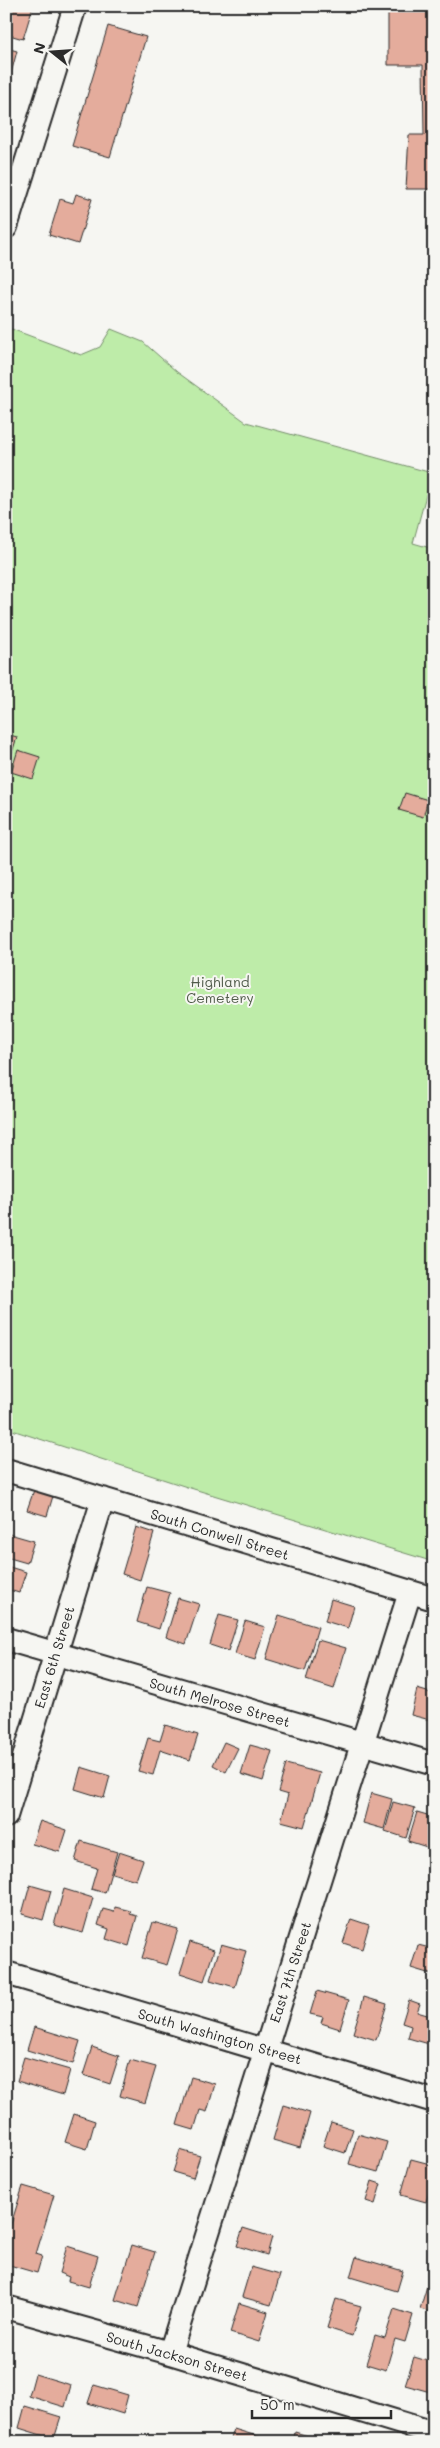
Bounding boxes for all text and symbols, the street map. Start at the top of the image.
north arrow [28,28,78,78]
text: N [28,40,50,56]
park label: Highland Cemetery [186,972,254,1007]
street label: South Conwell Street [148,1504,292,1564]
street label: East 6th Street [29,1604,79,1710]
street label: South Melrose Street [147,1673,293,1731]
street label: East 7th Street [265,1919,315,2025]
street label: South Washington Street [136,2004,304,2068]
street label: South Jackson Street [104,2327,250,2385]
scale bar [252,2388,391,2420]
text: 50 m [260,2394,295,2414]

